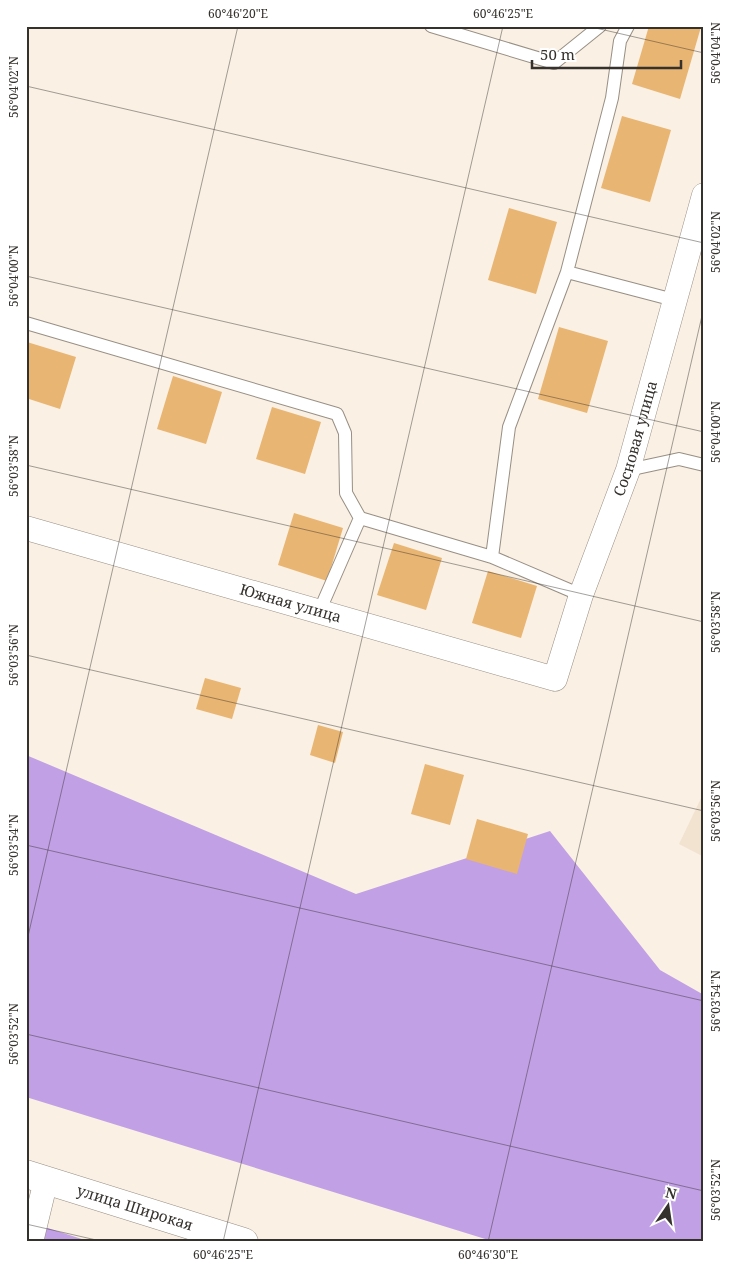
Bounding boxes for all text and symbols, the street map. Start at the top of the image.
text: 60°46'20"E [208,5,268,22]
text: 60°46'25"E [473,5,533,22]
text: 56°04'04"N [707,22,724,84]
scale bar [532,38,681,70]
text: 50 m [540,44,575,64]
text: 56°04'02"N [5,56,22,118]
text: 56°04'02"N [707,211,724,273]
text: 56°04'00"N [5,245,22,307]
street label: Сосновая улица [608,378,661,499]
text: 56°04'00"N [707,401,724,463]
text: 56°03'58"N [5,435,22,497]
street label: Южная улица [238,579,344,627]
text: 56°03'58"N [707,591,724,653]
text: 56°03'56"N [5,624,22,686]
text: 56°03'56"N [707,780,724,842]
text: 56°03'54"N [5,814,22,876]
text: 56°03'54"N [707,970,724,1032]
text: 56°03'52"N [5,1003,22,1065]
text: 56°03'52"N [707,1159,724,1221]
street label: улица Широкая [75,1179,196,1235]
north arrow [642,1180,692,1230]
text: N [664,1182,679,1203]
text: 60°46'25"E [193,1246,253,1263]
text: 60°46'30"E [458,1246,518,1263]

